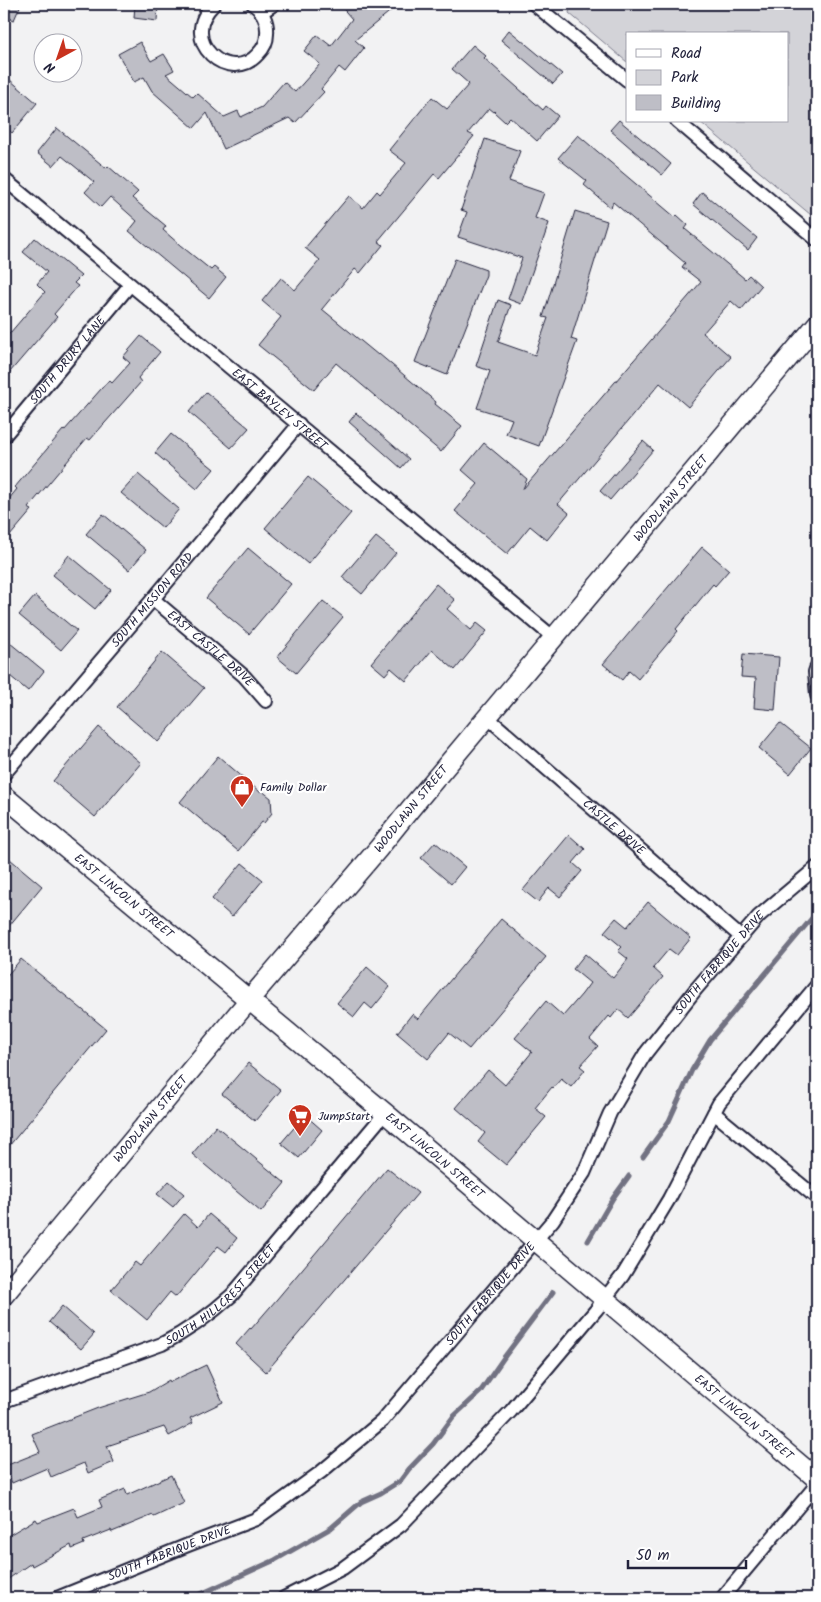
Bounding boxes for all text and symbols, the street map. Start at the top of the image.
north arrow [32,32,82,82]
legend [626,32,788,122]
text: Road [671,42,702,66]
text: N [40,56,61,78]
text: Park [671,66,699,90]
text: Building [671,92,721,116]
street label: SOUTH DRURY LANE [25,311,111,408]
street label: EAST BAYLEY STREET [228,363,333,456]
street label: WOODLAWN STREET [629,449,714,546]
street label: SOUTH MISSION ROAD [106,547,198,651]
street label: EAST CASTLE DRIVE [163,605,259,692]
street label: WOODLAWN STREET [369,760,454,857]
shop icon: Family Dollar [229,774,255,808]
place label: Family Dollar [260,778,327,797]
street label: CASTLE DRIVE [578,794,650,860]
street label: EAST LINCOLN STREET [70,849,179,944]
street label: SOUTH FABRIQUE DRIVE [670,905,769,1019]
street label: WOODLAWN STREET [108,1070,193,1167]
supermarket icon: JumpStart [287,1103,313,1137]
place label: JumpStart [318,1107,370,1126]
street label: EAST LINCOLN STREET [381,1108,490,1204]
street label: SOUTH FABRIQUE DRIVE [441,1237,541,1350]
street label: SOUTH HILLCREST STREET [162,1239,281,1350]
street label: EAST LINCOLN STREET [690,1369,799,1466]
street label: SOUTH FABRIQUE DRIVE [105,1520,234,1586]
scale bar [628,1537,746,1569]
text: 50 m [636,1544,670,1568]

